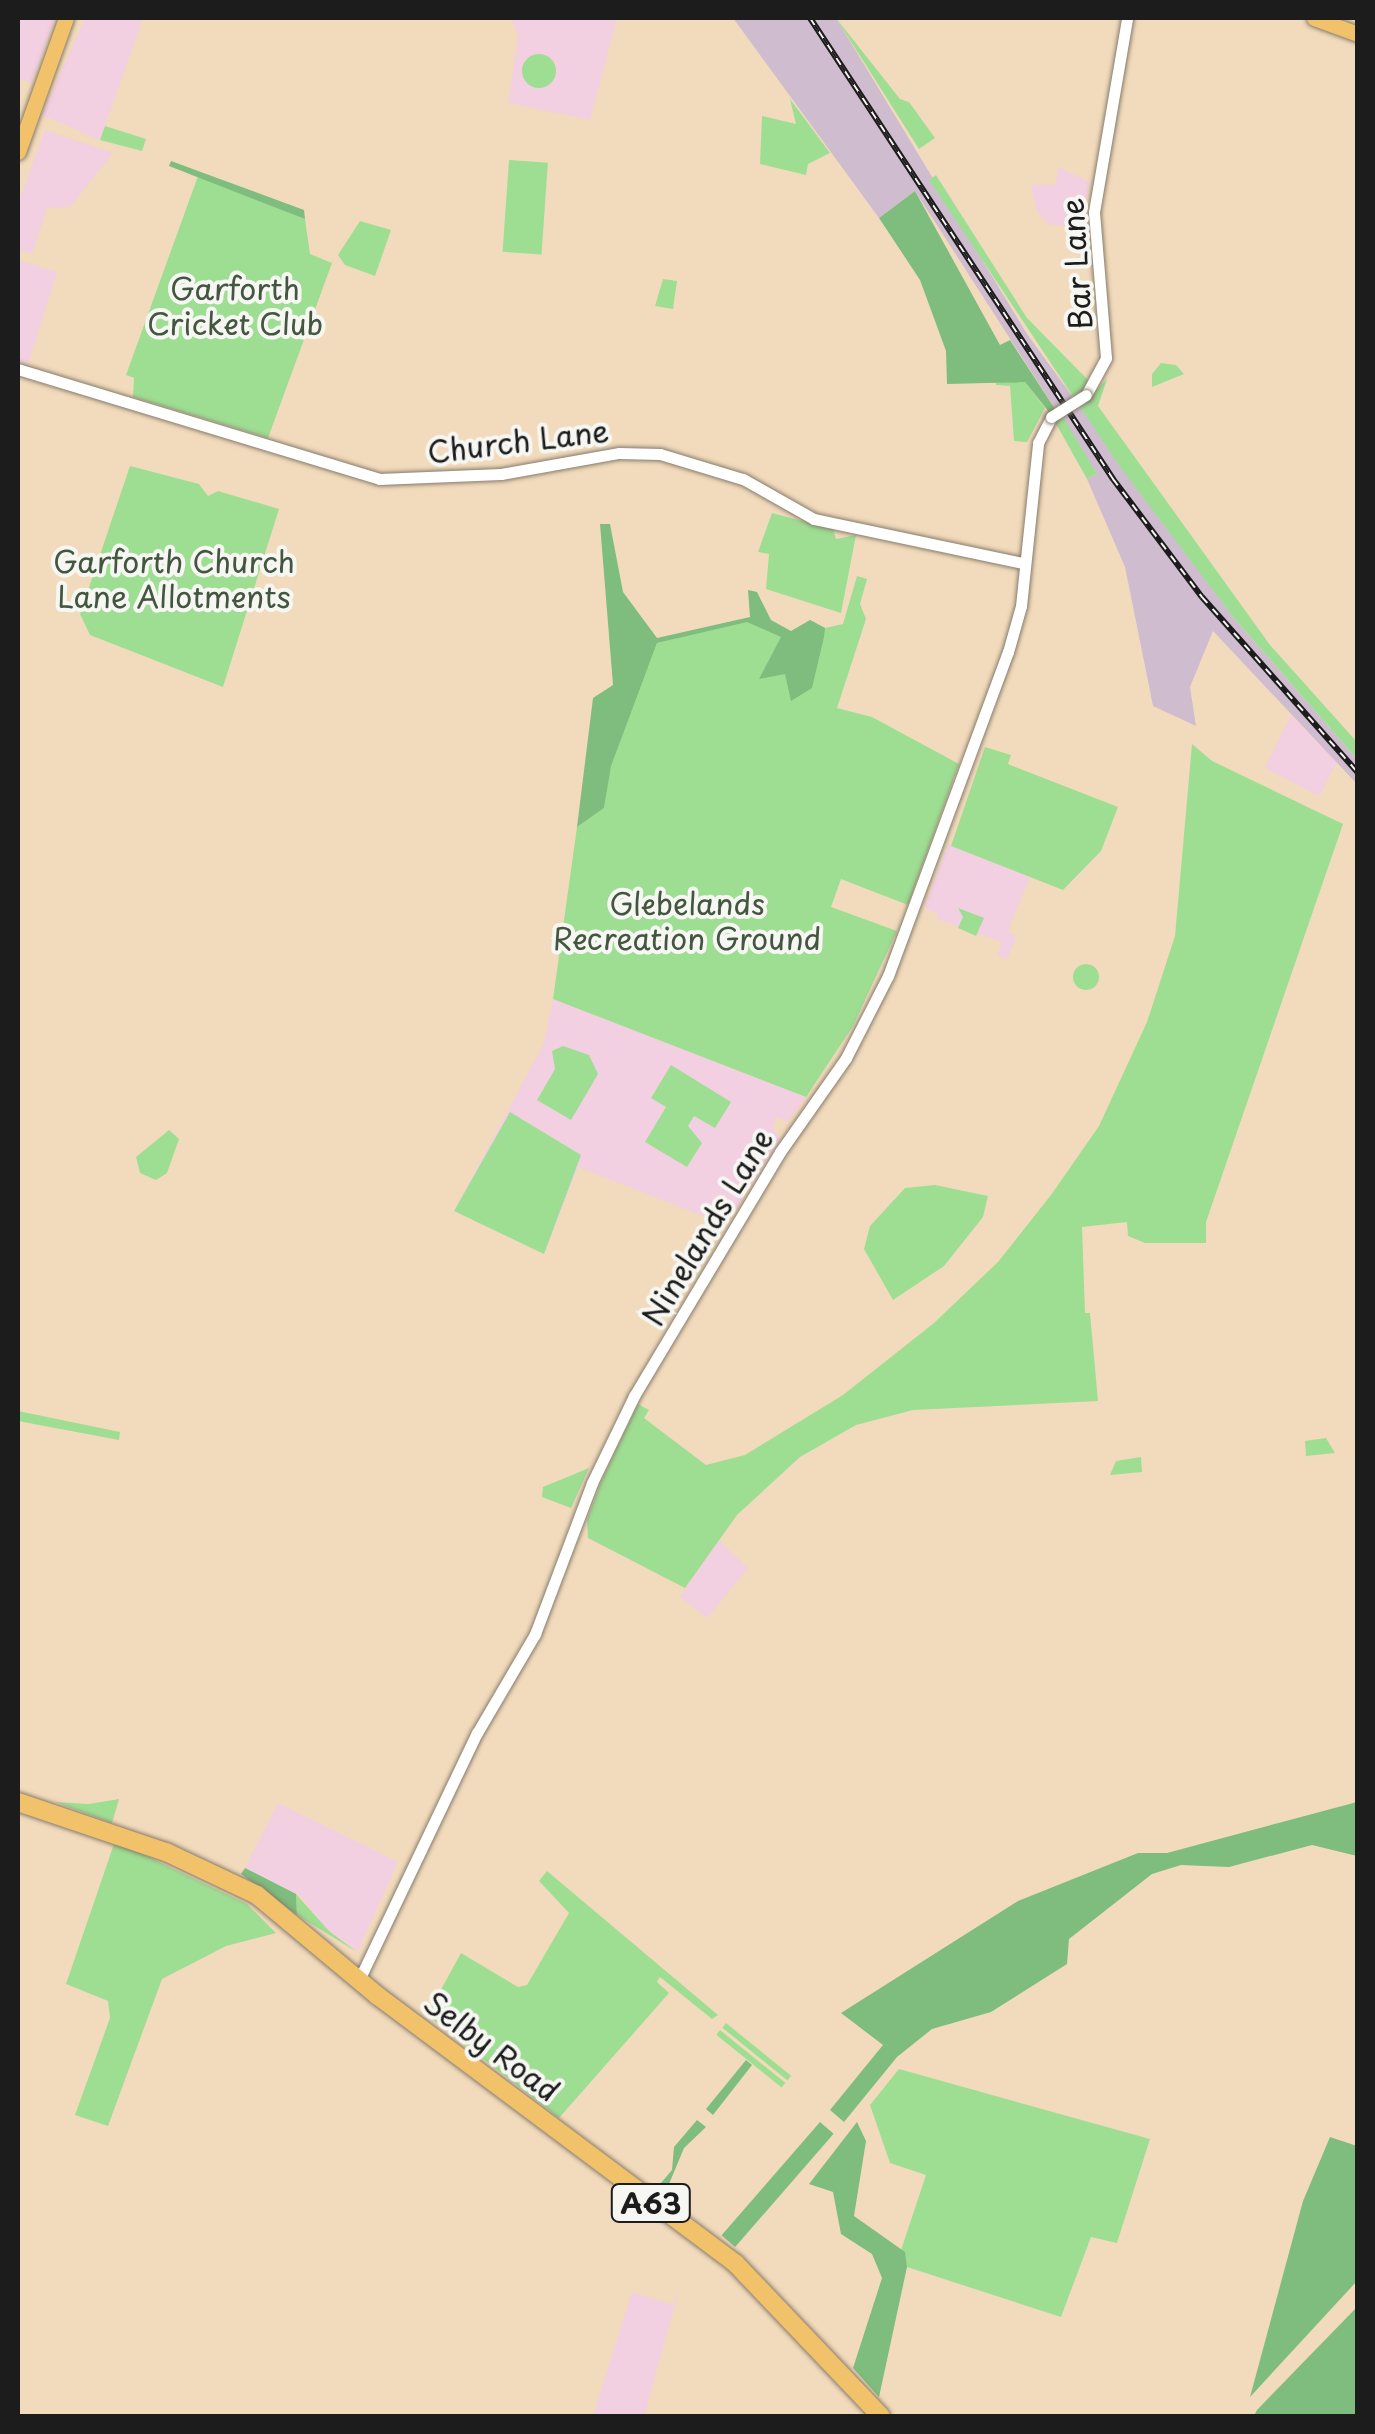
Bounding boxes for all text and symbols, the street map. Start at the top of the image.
street label: Bar Lane [1053,197,1099,331]
park label: Garforth Cricket Club [145,270,325,340]
street label: Church Lane [425,412,611,470]
park label: Garforth Church Lane Allotments [53,543,295,614]
park label: Glebelands Recreation Ground [552,885,822,956]
street label: Ninelands Lane [634,1122,780,1332]
street label: Selby Road [417,1983,567,2109]
road number: A63 [608,2180,694,2226]

